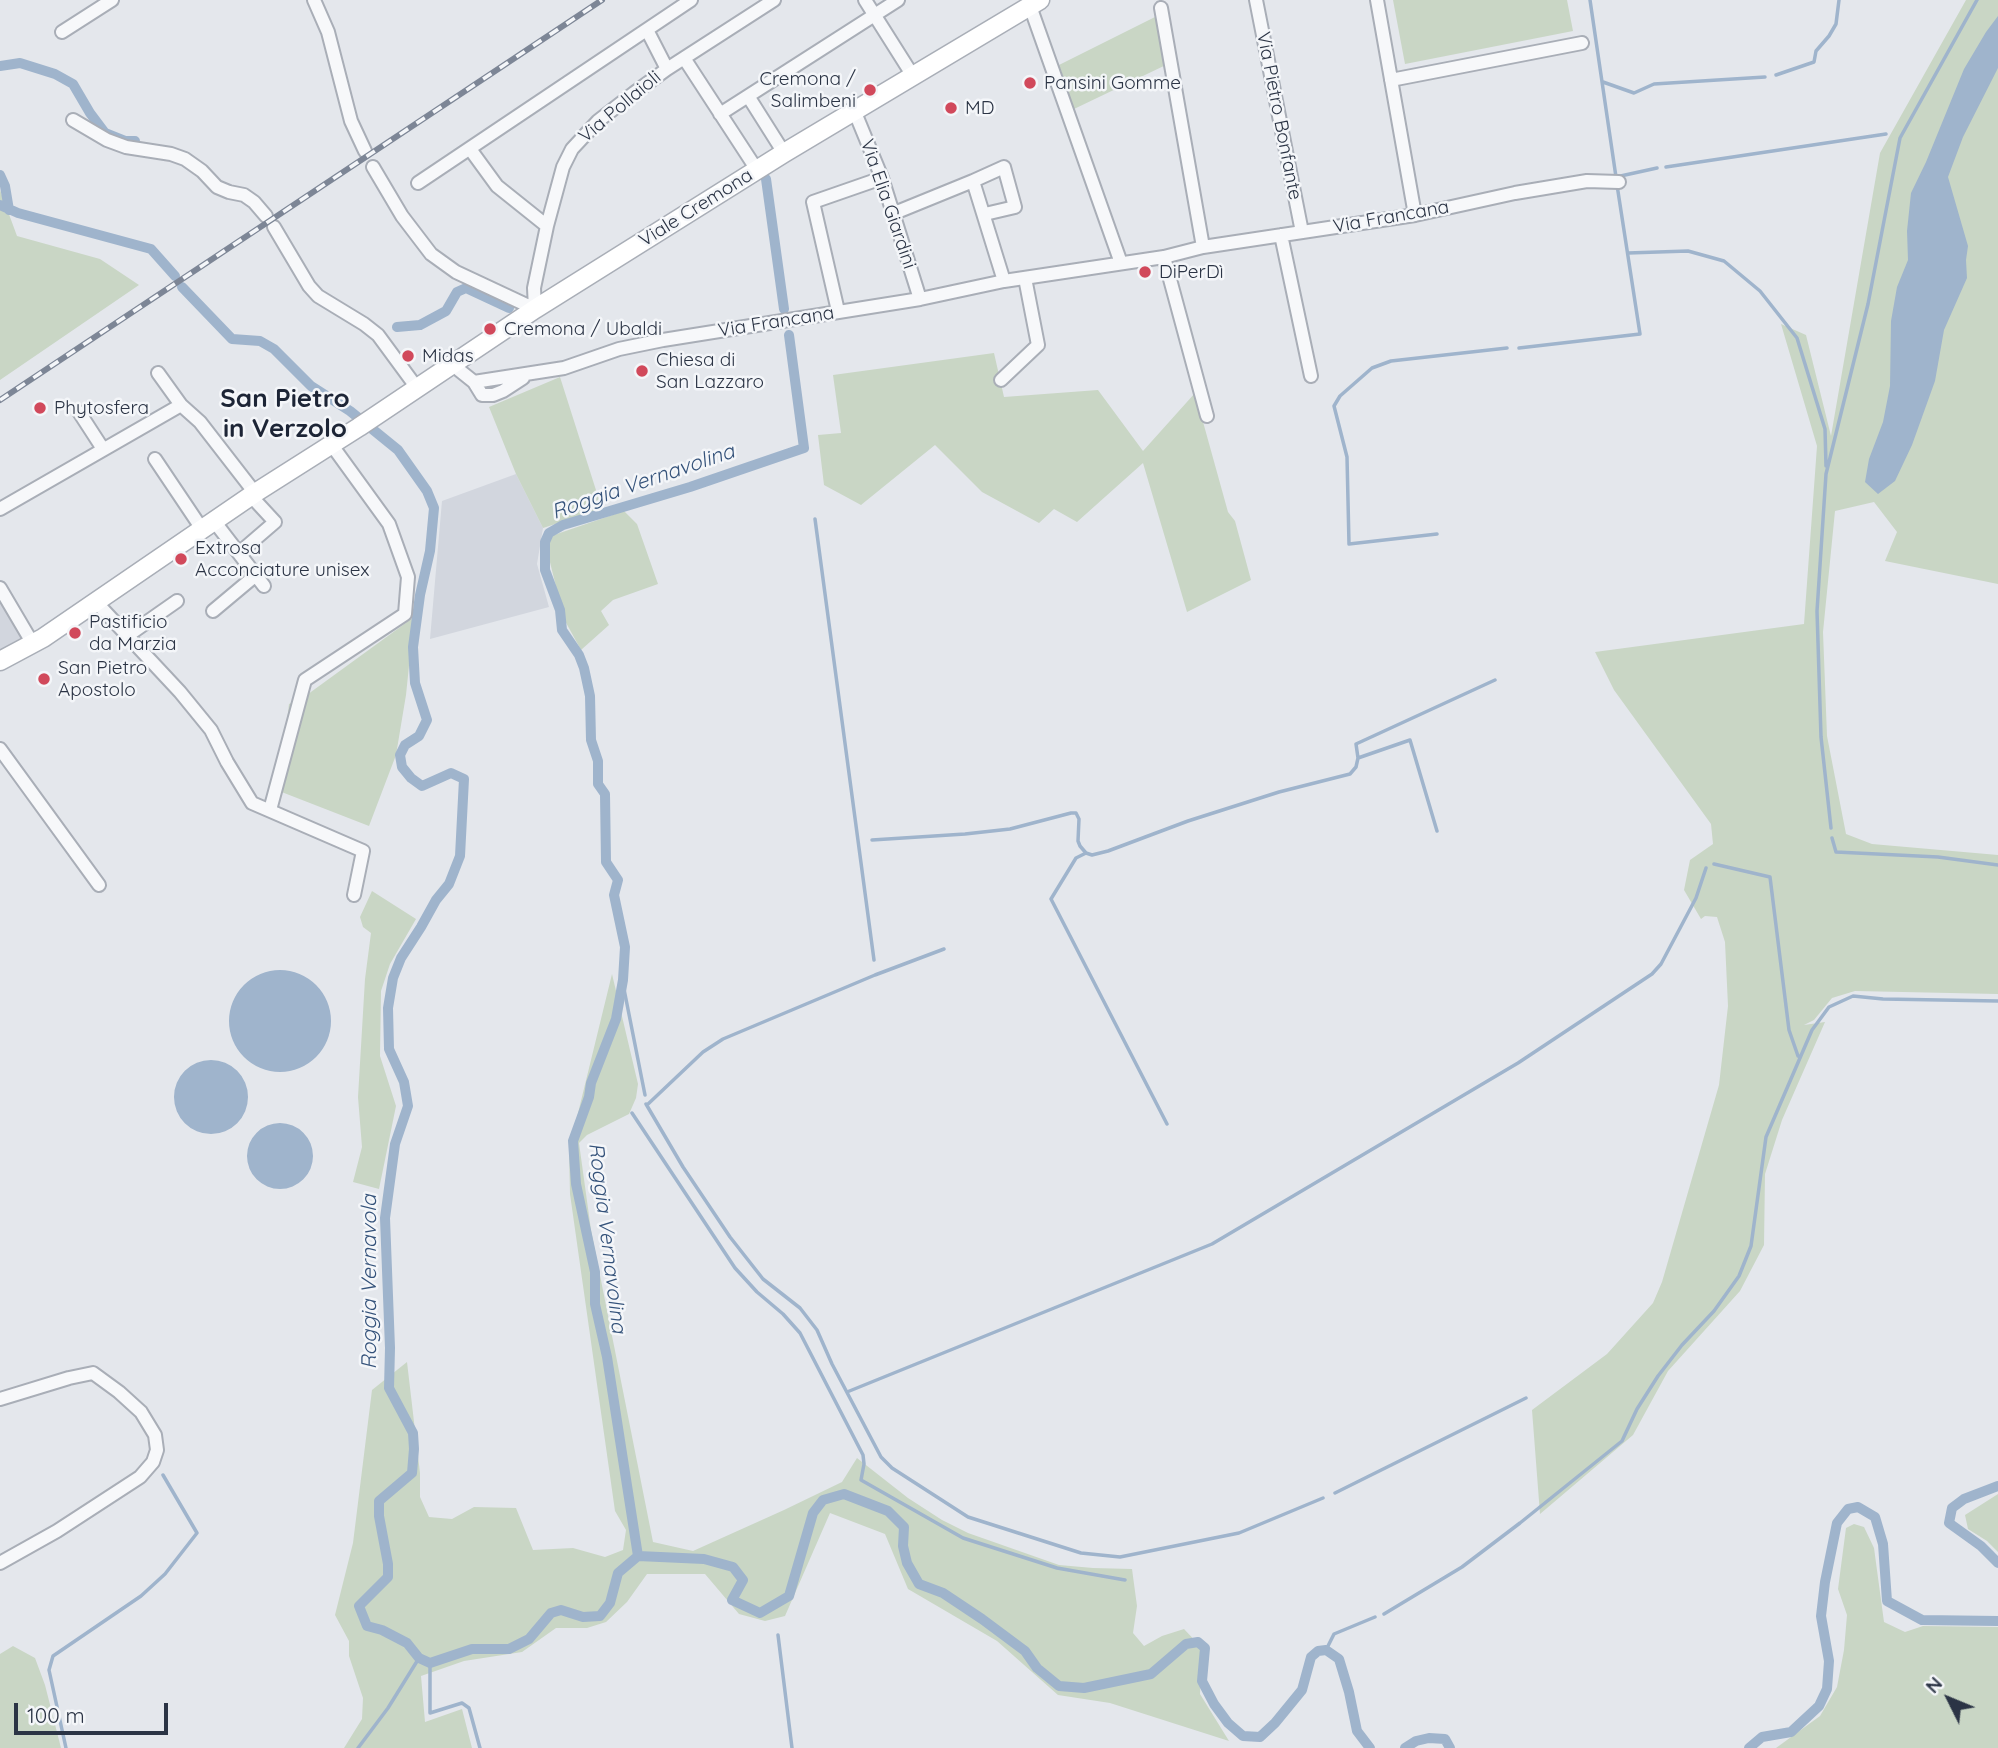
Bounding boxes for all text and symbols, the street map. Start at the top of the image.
street label: Via Pietro Bonfante [1252,30,1306,202]
street label: Via Pollaioli [574,66,666,148]
place label: Cremona / Salimbeni [760,68,856,112]
place label: Pansini Gomme [1044,72,1181,94]
marker: Pansini Gomme [1022,75,1038,91]
marker: Cremona / Salimbeni [862,82,878,98]
place label: MD [965,97,994,119]
marker: MD [943,100,959,116]
street label: Via Elia Giardini [855,136,921,272]
street label: Viale Cremona [635,164,757,252]
street label: Via Francana [1331,196,1451,238]
place label: DiPerDì [1159,261,1224,283]
marker: DiPerDì [1137,264,1153,280]
street label: Via Francana [716,302,836,342]
place label: Cremona / Ubaldi [504,318,662,340]
marker: Cremona / Ubaldi [482,321,498,337]
place label: Midas [422,345,474,367]
marker: Midas [400,348,416,364]
place label: Chiesa di San Lazzaro [656,349,764,393]
marker: Chiesa di San Lazzaro [634,363,650,379]
district label: San Pietro in Verzolo [220,383,350,444]
place label: Phytosfera [54,397,149,419]
marker: Phytosfera [32,400,48,416]
water label: Roggia Vernavolina [548,439,738,525]
place label: Extrosa Acconciature unisex [195,537,369,581]
marker: Extrosa Acconciature unisex [173,551,189,567]
place label: Pastificio da Marzia [89,611,176,655]
marker: Pastificio da Marzia [67,625,83,641]
place label: San Pietro Apostolo [58,657,147,701]
marker: San Pietro Apostolo [36,671,52,687]
water label: Roggia Vernavolina [583,1141,631,1335]
water label: Roggia Vernavola [357,1194,383,1370]
north arrow [1914,1664,1984,1734]
text: N [1920,1671,1947,1698]
scale bar [18,1688,172,1732]
text: 100 m [27,1702,85,1728]

